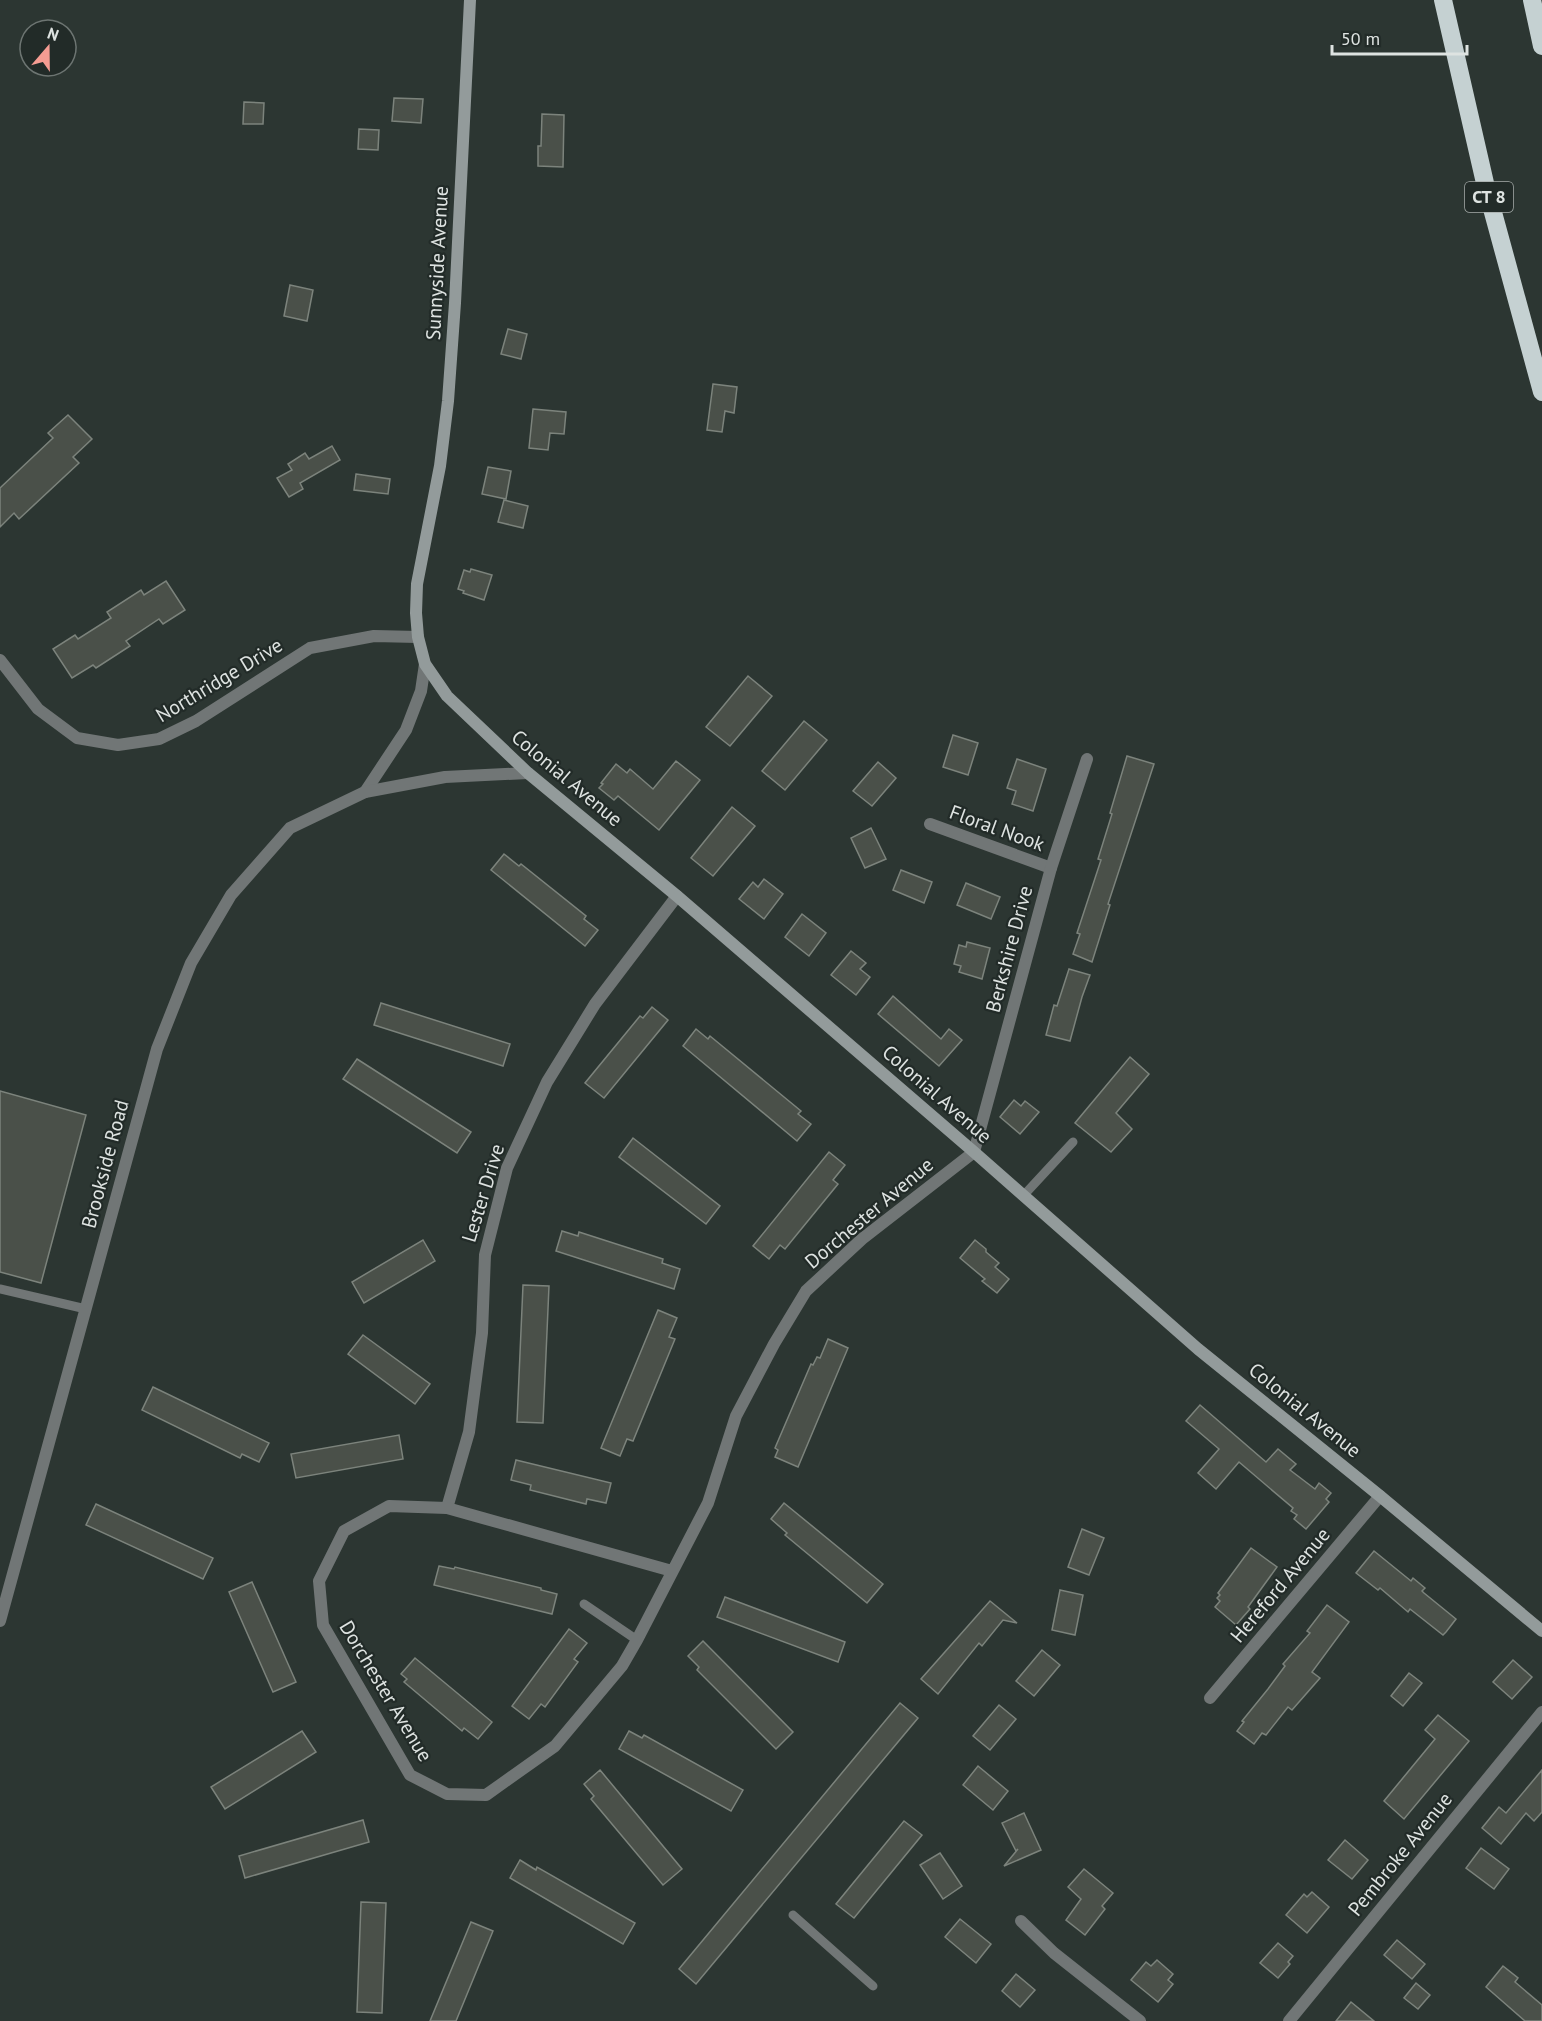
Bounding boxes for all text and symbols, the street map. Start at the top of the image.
north arrow [18,18,78,78]
scale bar [1332,18,1467,56]
text: N [45,23,61,45]
text: 50 m [1341,27,1380,50]
road number: CT 8 [1465,182,1513,212]
street label: Sunnyside Avenue [420,185,454,341]
street label: Northridge Drive [151,632,287,728]
street label: Colonial Avenue [506,724,628,832]
street label: Floral Nook [946,799,1048,857]
street label: Berkshire Drive [980,883,1038,1015]
street label: Colonial Avenue [877,1039,997,1149]
street label: Brookside Road [75,1097,135,1231]
street label: Lester Drive [456,1141,510,1245]
street label: Dorchester Avenue [799,1152,939,1274]
street label: Colonial Avenue [1243,1357,1367,1463]
street label: Hereford Avenue [1224,1522,1336,1648]
street label: Dorchester Avenue [334,1616,438,1766]
street label: Pembroke Avenue [1342,1787,1458,1921]

